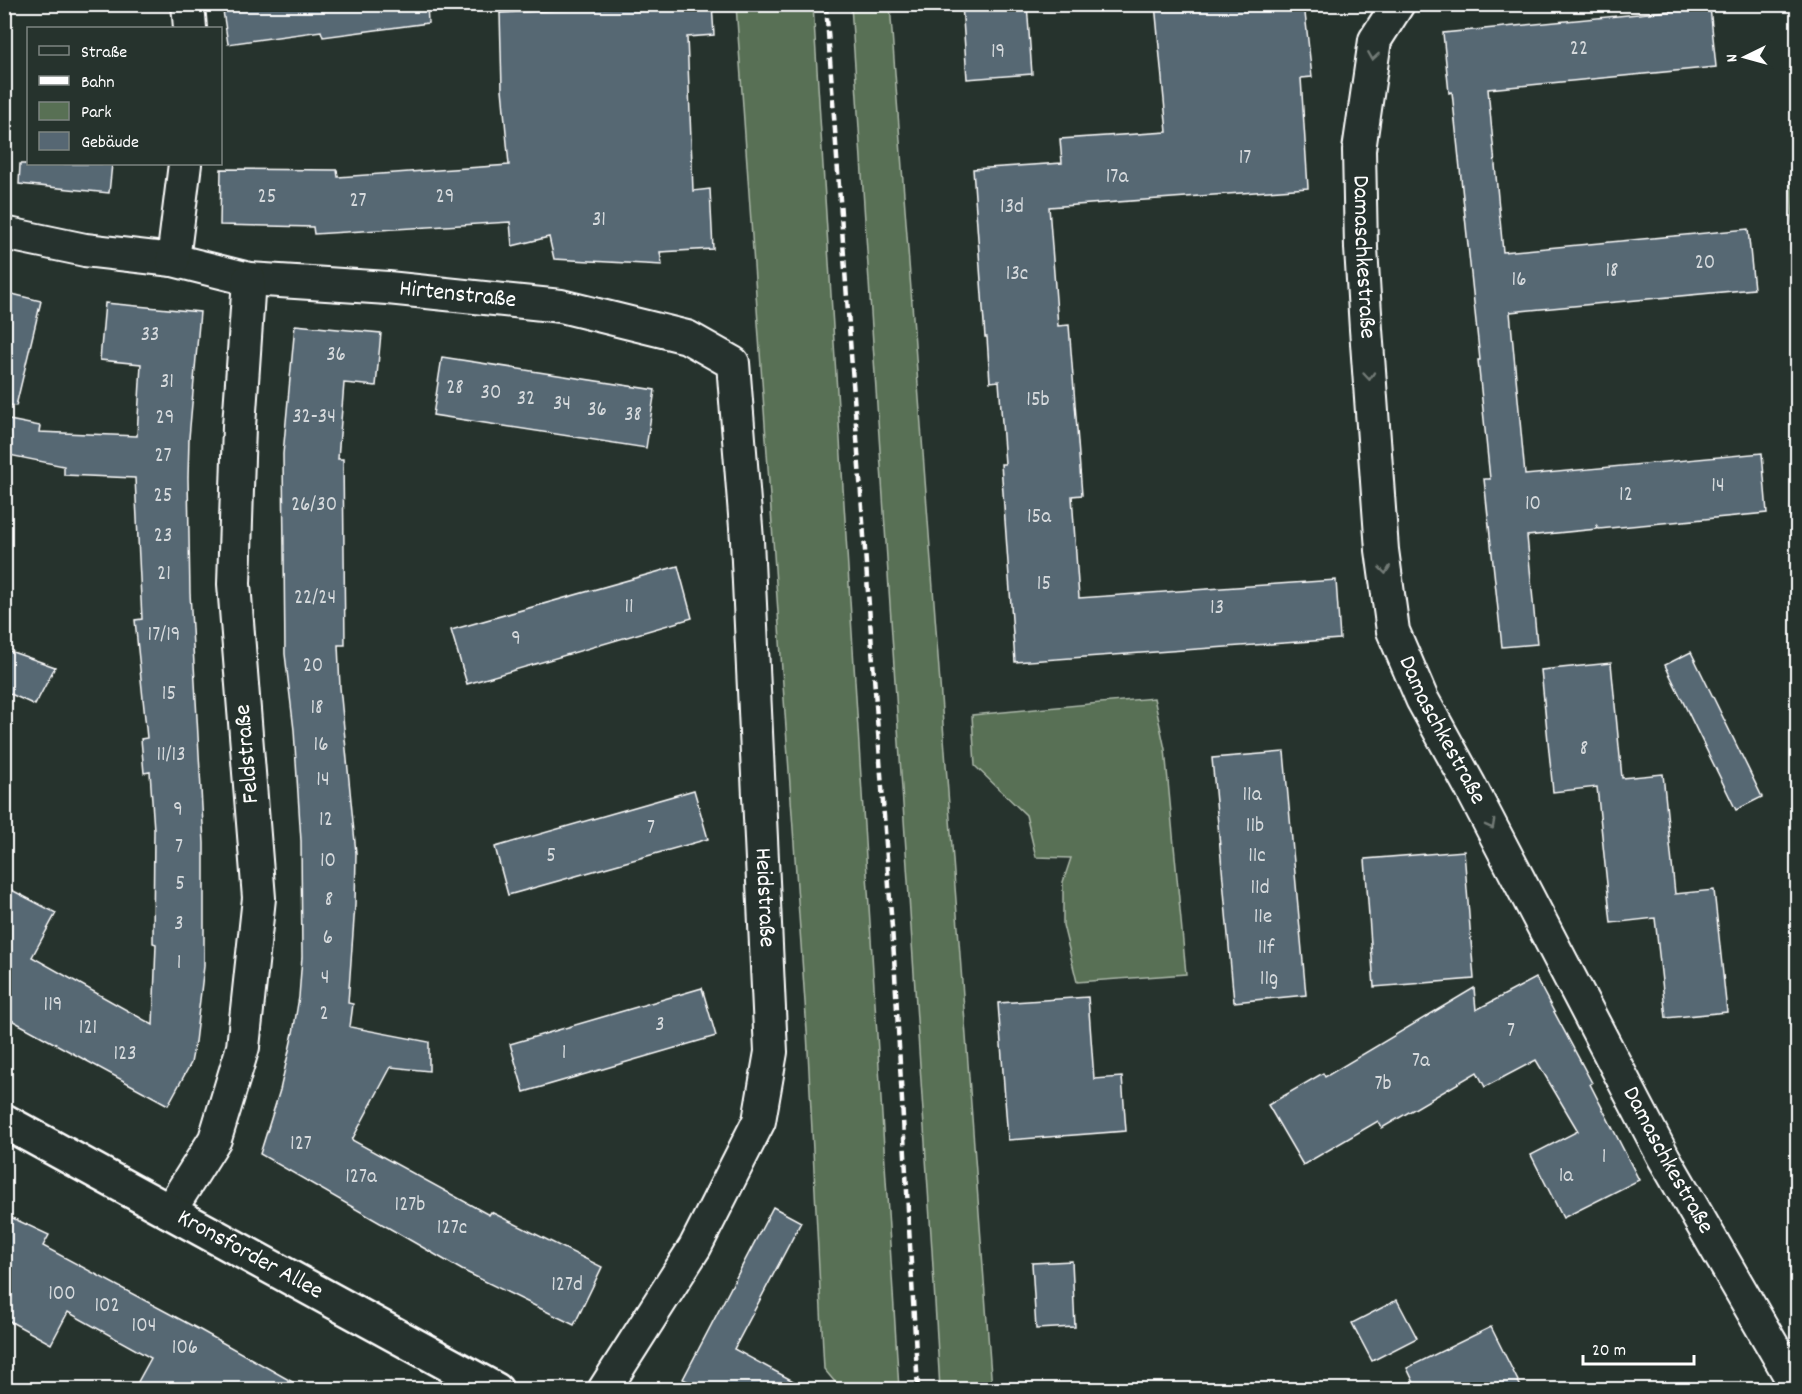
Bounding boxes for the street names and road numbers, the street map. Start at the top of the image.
street label: Damaschkestraße [1343,175,1384,340]
street label: Hirtenstraße [398,272,518,318]
street label: Damaschkestraße [1389,651,1494,811]
street label: Feldstraße [227,703,269,805]
street label: Heidstraße [744,847,783,948]
street label: Damaschkestraße [1613,1081,1722,1241]
street label: Kronsforder Allee [171,1202,329,1309]

